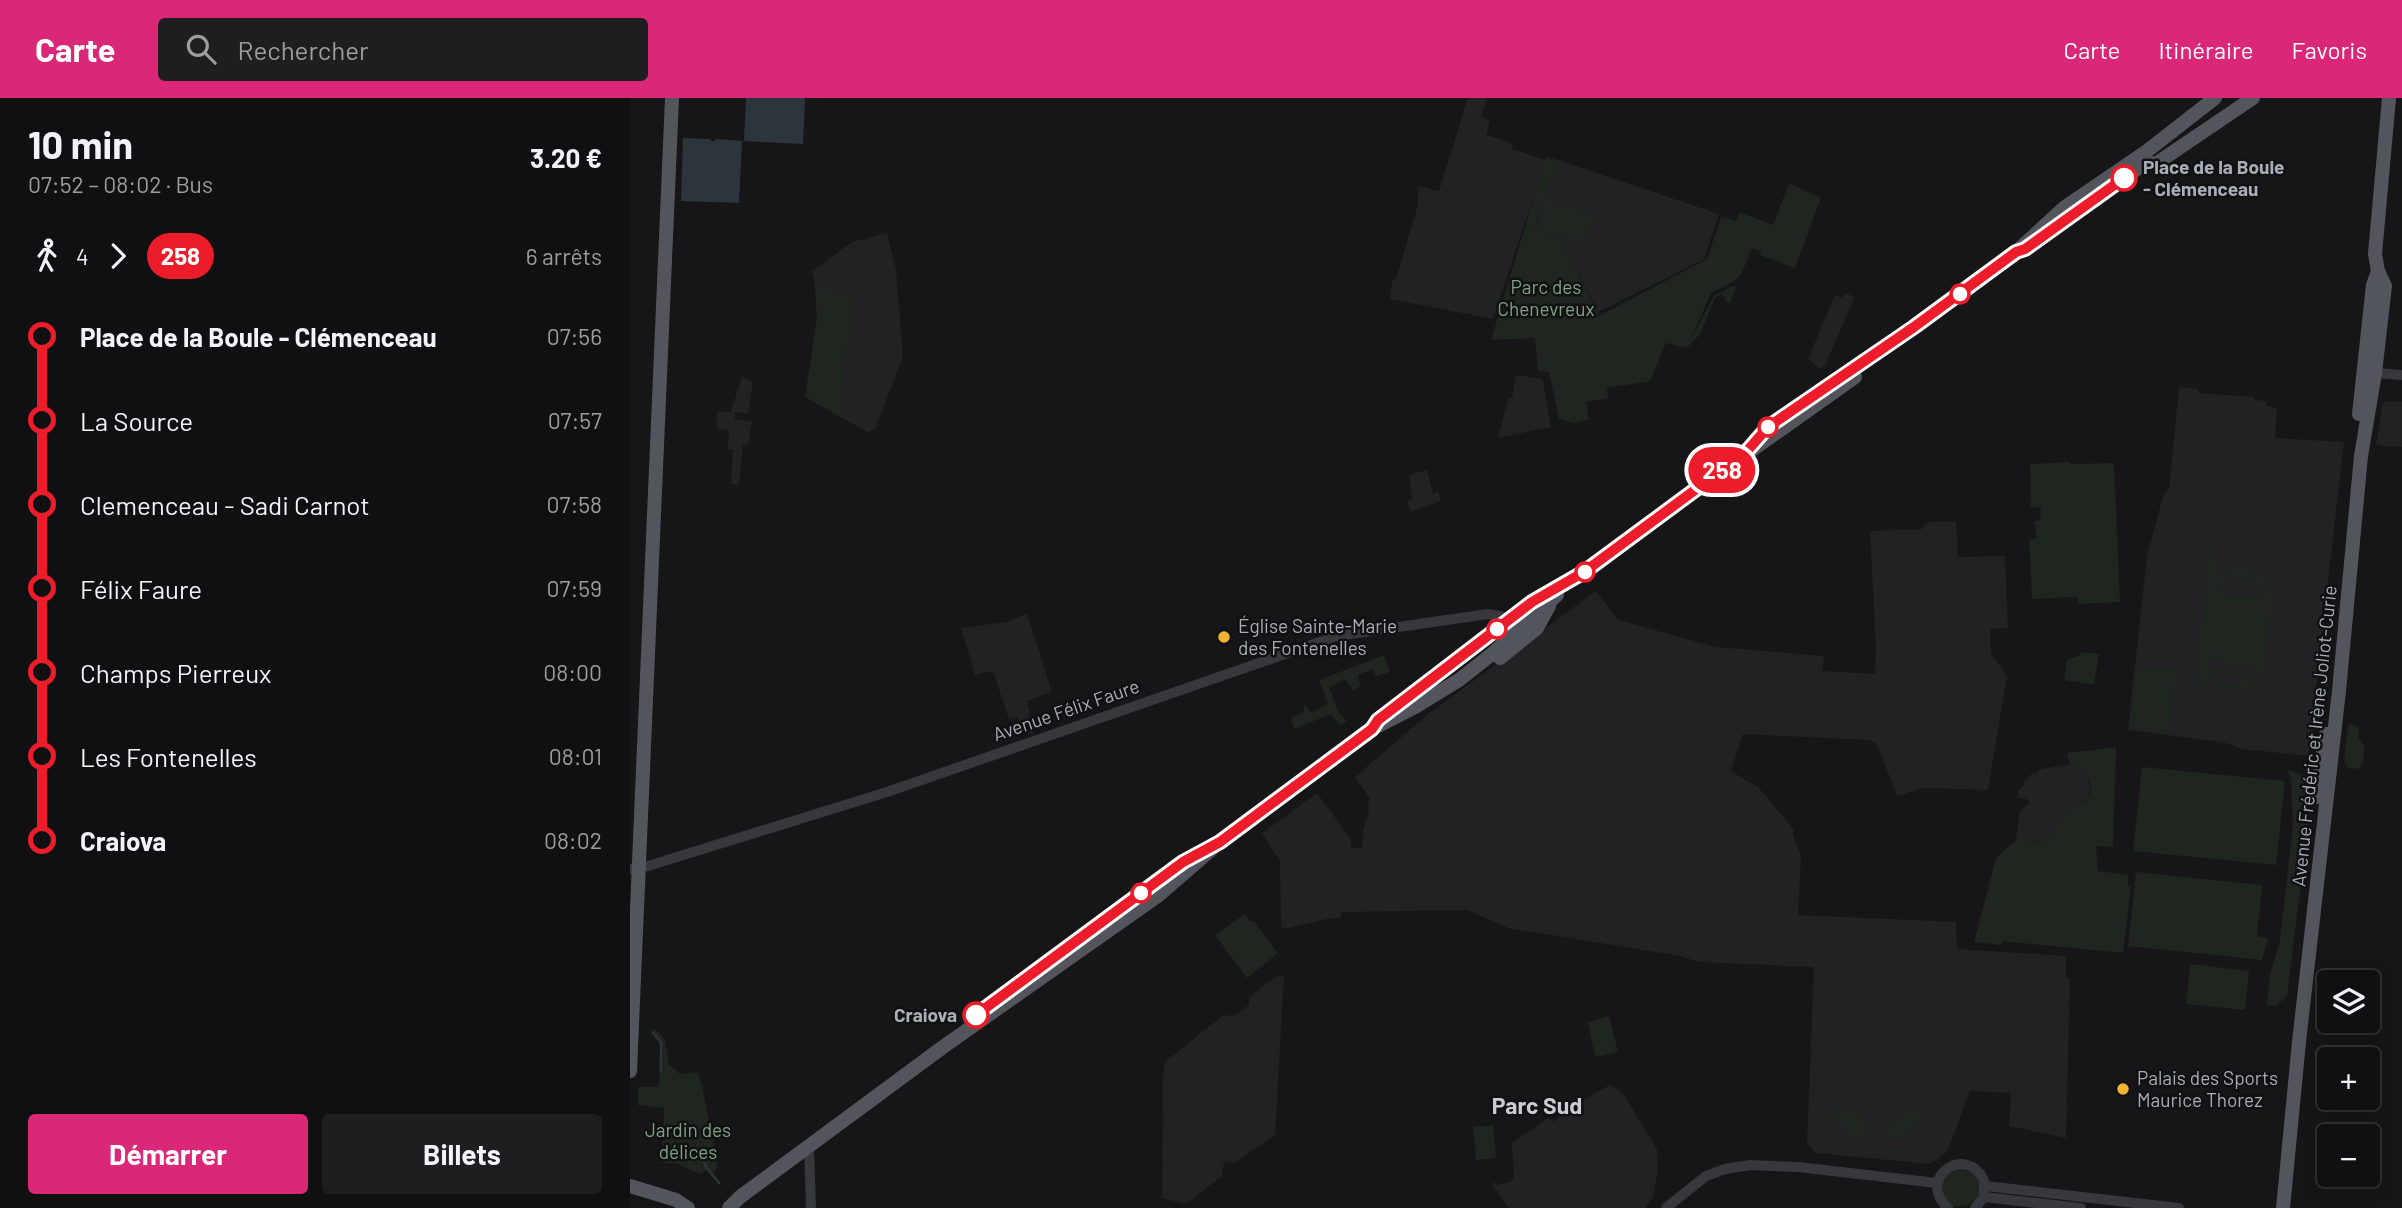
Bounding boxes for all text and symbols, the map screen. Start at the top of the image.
search box [158,18,648,81]
text: Carte [35,29,116,69]
icon: search [182,30,220,68]
text: Rechercher [238,34,368,65]
text: Carte [2064,35,2120,64]
text: Itinéraire [2158,35,2254,64]
text: Favoris [2292,35,2367,64]
text: 10 min [28,121,133,167]
text: 3.20 € [530,142,602,173]
place label: Place de la Boule - Clémenceau [2143,155,2284,200]
marker: Place de la Boule - Clémenceau [2111,165,2137,191]
text: 07:52 – 08:02 · Bus [28,170,213,198]
icon: walk [28,237,66,275]
icon: forward [99,237,137,275]
text: 258 [161,241,200,270]
text: 4 [76,242,89,270]
text: 6 arrêts [526,242,602,270]
park label: Parc des Chenevreux [1498,275,1594,320]
unlabelled marker [1950,284,1970,304]
text: Place de la Boule - Clémenceau [80,321,437,352]
text: 07:56 [547,322,602,350]
text: La Source [80,405,193,436]
text: 07:57 [548,406,602,434]
unlabelled marker [1758,417,1778,437]
line badge: 258 [1682,447,1762,493]
text: 258 [1702,455,1742,484]
text: Clemenceau - Sadi Carnot [80,489,370,520]
text: 07:58 [547,490,602,518]
unlabelled marker [1575,562,1595,582]
text: Félix Faure [80,573,202,604]
text: 07:59 [547,574,602,602]
street label: Avenue Frédéric et Irène Joliot-Curie [2286,584,2341,888]
place label: Église Sainte-Marie des Fontenelles [1238,614,1397,659]
unlabelled marker [1487,619,1507,639]
marker: Église Sainte-Marie des Fontenelles [1216,629,1232,645]
text: Champs Pierreux [80,657,272,688]
text: 08:00 [543,658,602,686]
street label: Avenue Félix Faure [990,674,1142,745]
text: Les Fontenelles [80,741,257,772]
text: 08:01 [549,742,602,770]
text: Craiova [80,825,166,856]
text: 08:02 [544,826,602,854]
unlabelled marker [1131,883,1151,903]
map controls [2317,970,2380,1187]
button: layers [2317,970,2380,1033]
marker: Craiova [963,1002,989,1028]
place label: Craiova [894,1003,957,1026]
button: + [2317,1047,2380,1110]
place label: Palais des Sports Maurice Thorez [2137,1066,2278,1111]
marker: Palais des Sports Maurice Thorez [2115,1081,2131,1097]
district label: Parc Sud [1492,1091,1582,1119]
button: Démarrer [28,1114,308,1194]
button: Billets [322,1114,602,1194]
park label: Jardin des délices [645,1118,731,1163]
button: − [2317,1124,2380,1187]

